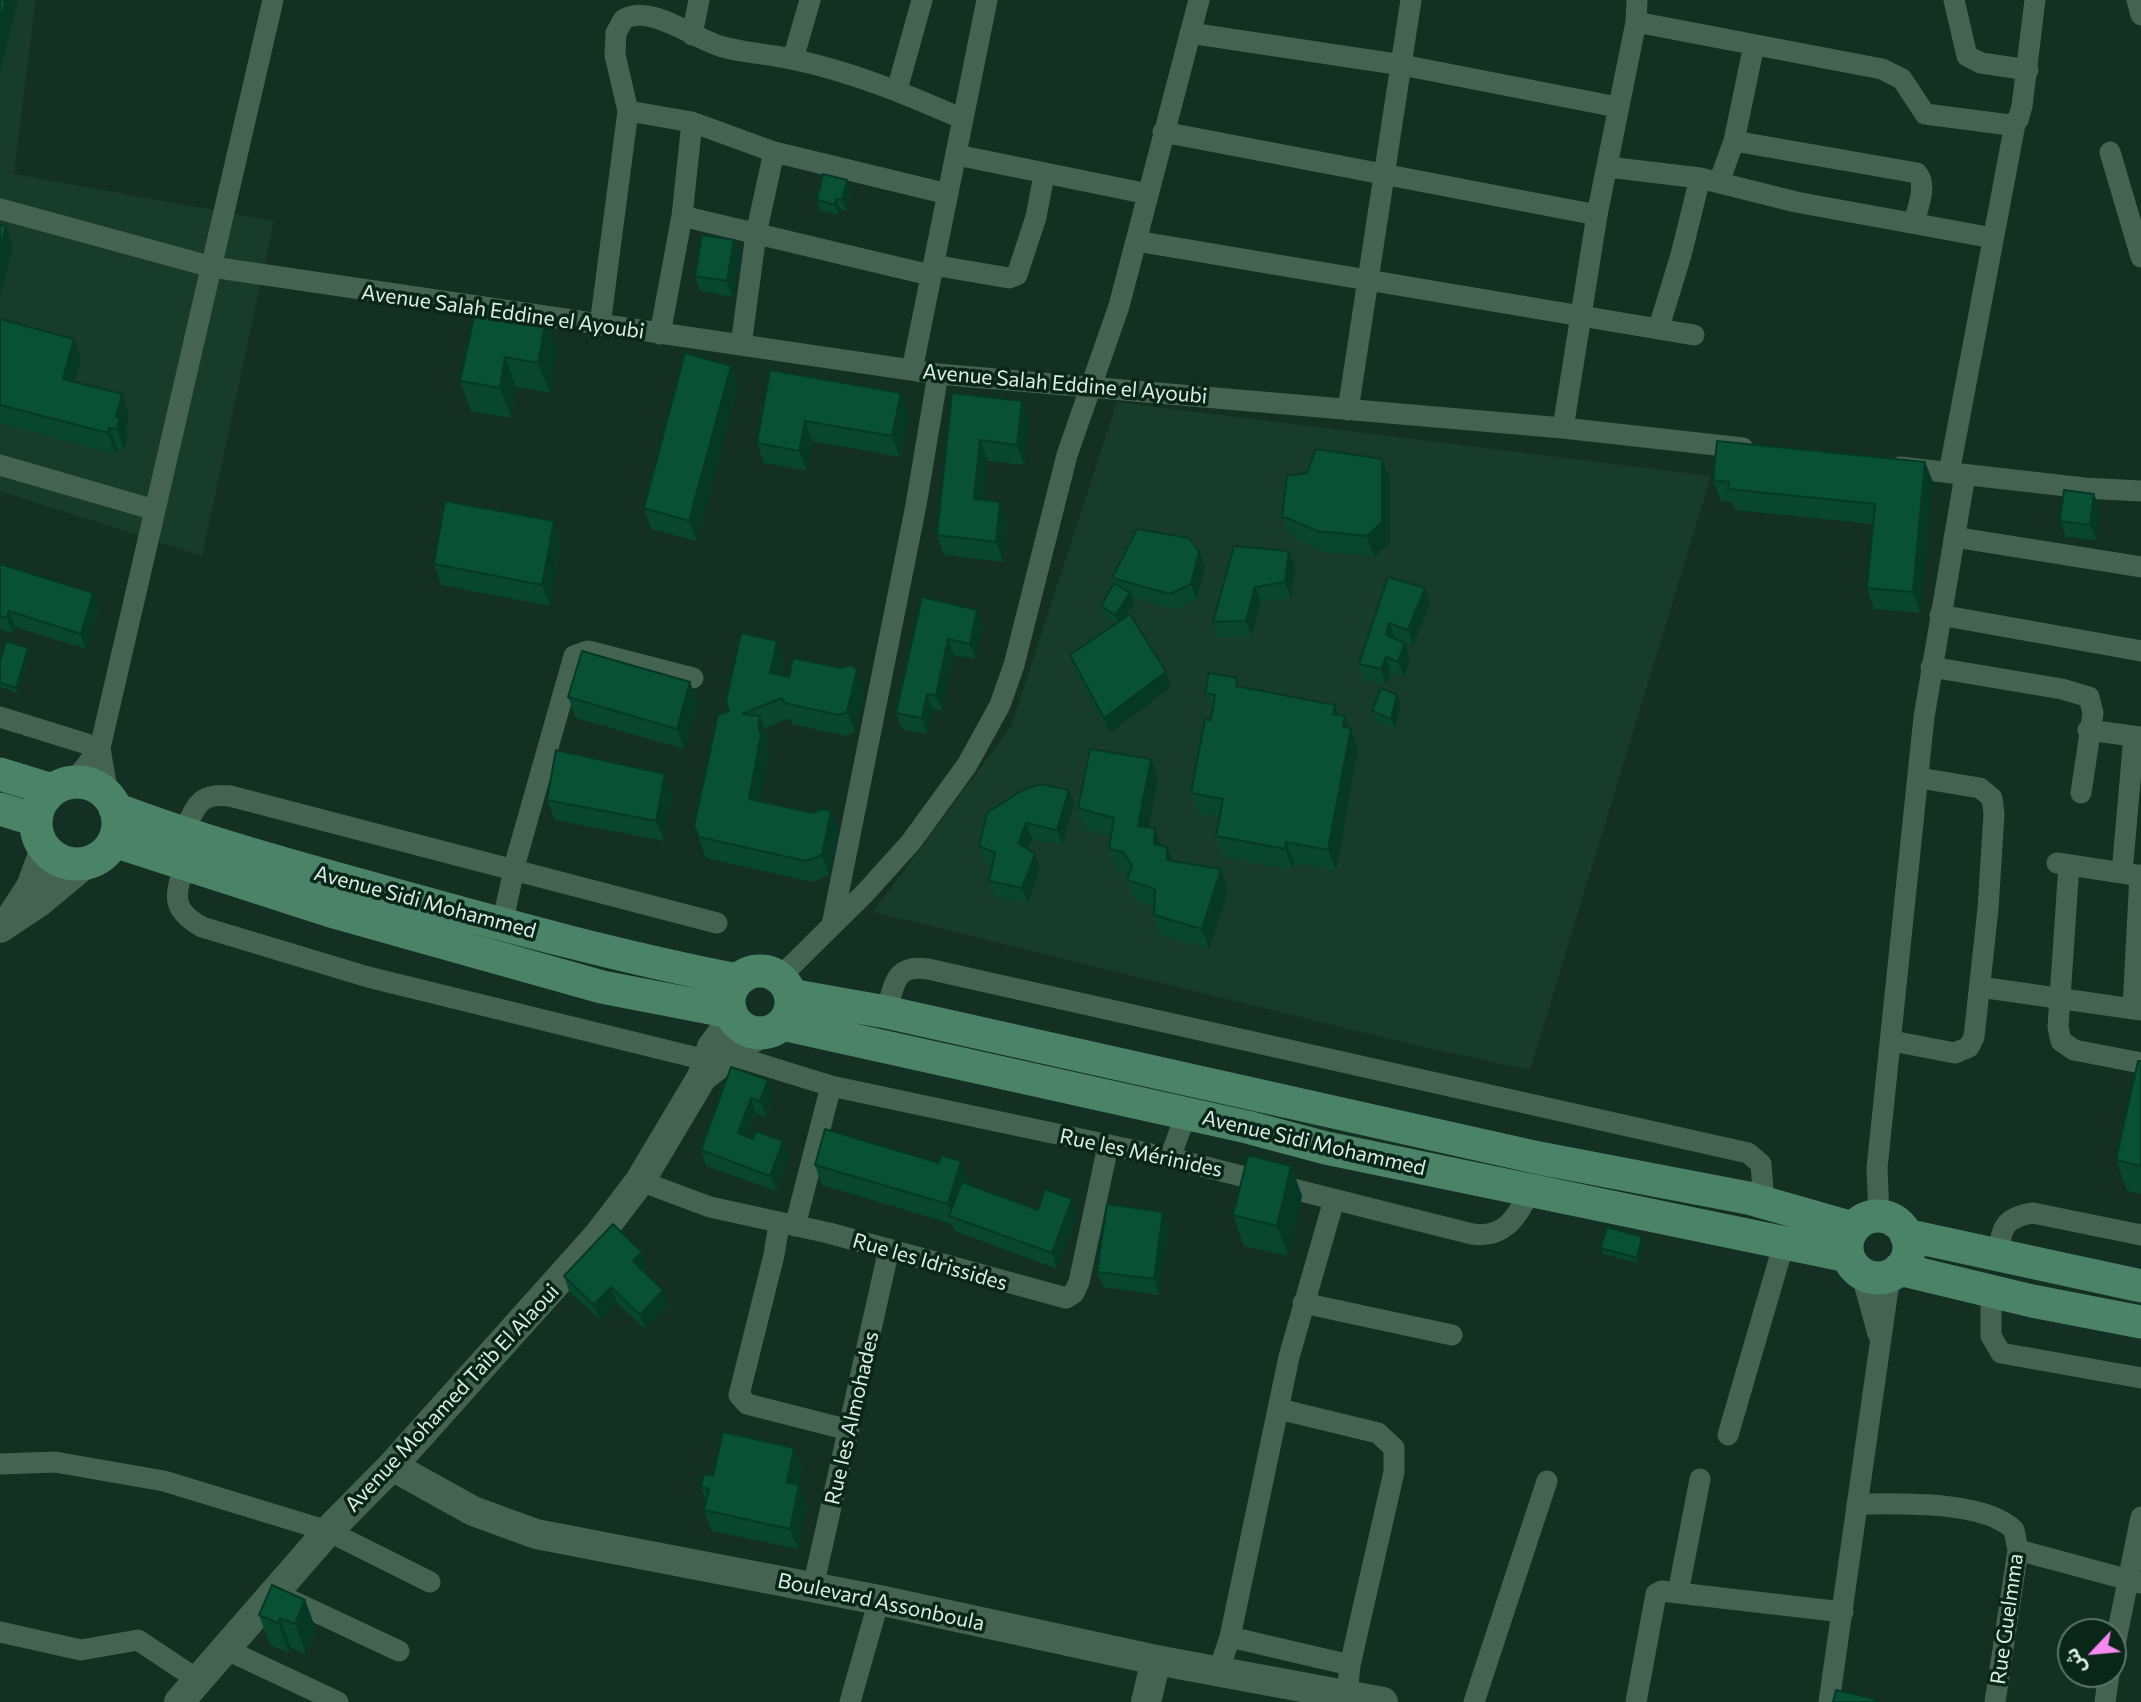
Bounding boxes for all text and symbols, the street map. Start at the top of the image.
street label: Avenue Salah Eddine el Ayoubi [360,280,646,344]
street label: Avenue Salah Eddine el Ayoubi [922,359,1208,409]
street label: Avenue Sidi Mohammed [311,860,539,944]
street label: Avenue Sidi Mohammed [1200,1105,1428,1181]
street label: Rue les Mérinides [1057,1123,1225,1183]
street label: Rue les Idrissides [850,1228,1010,1296]
street label: Avenue Mohamed Taïb El Alaoui [340,1279,564,1517]
street label: Rue les Almohades [820,1329,884,1507]
street label: Rue Guelmma [1985,1552,2029,1686]
street label: Boulevard Assonboula [775,1568,987,1636]
north arrow [2057,1618,2127,1688]
text: ش [2058,1645,2091,1678]

